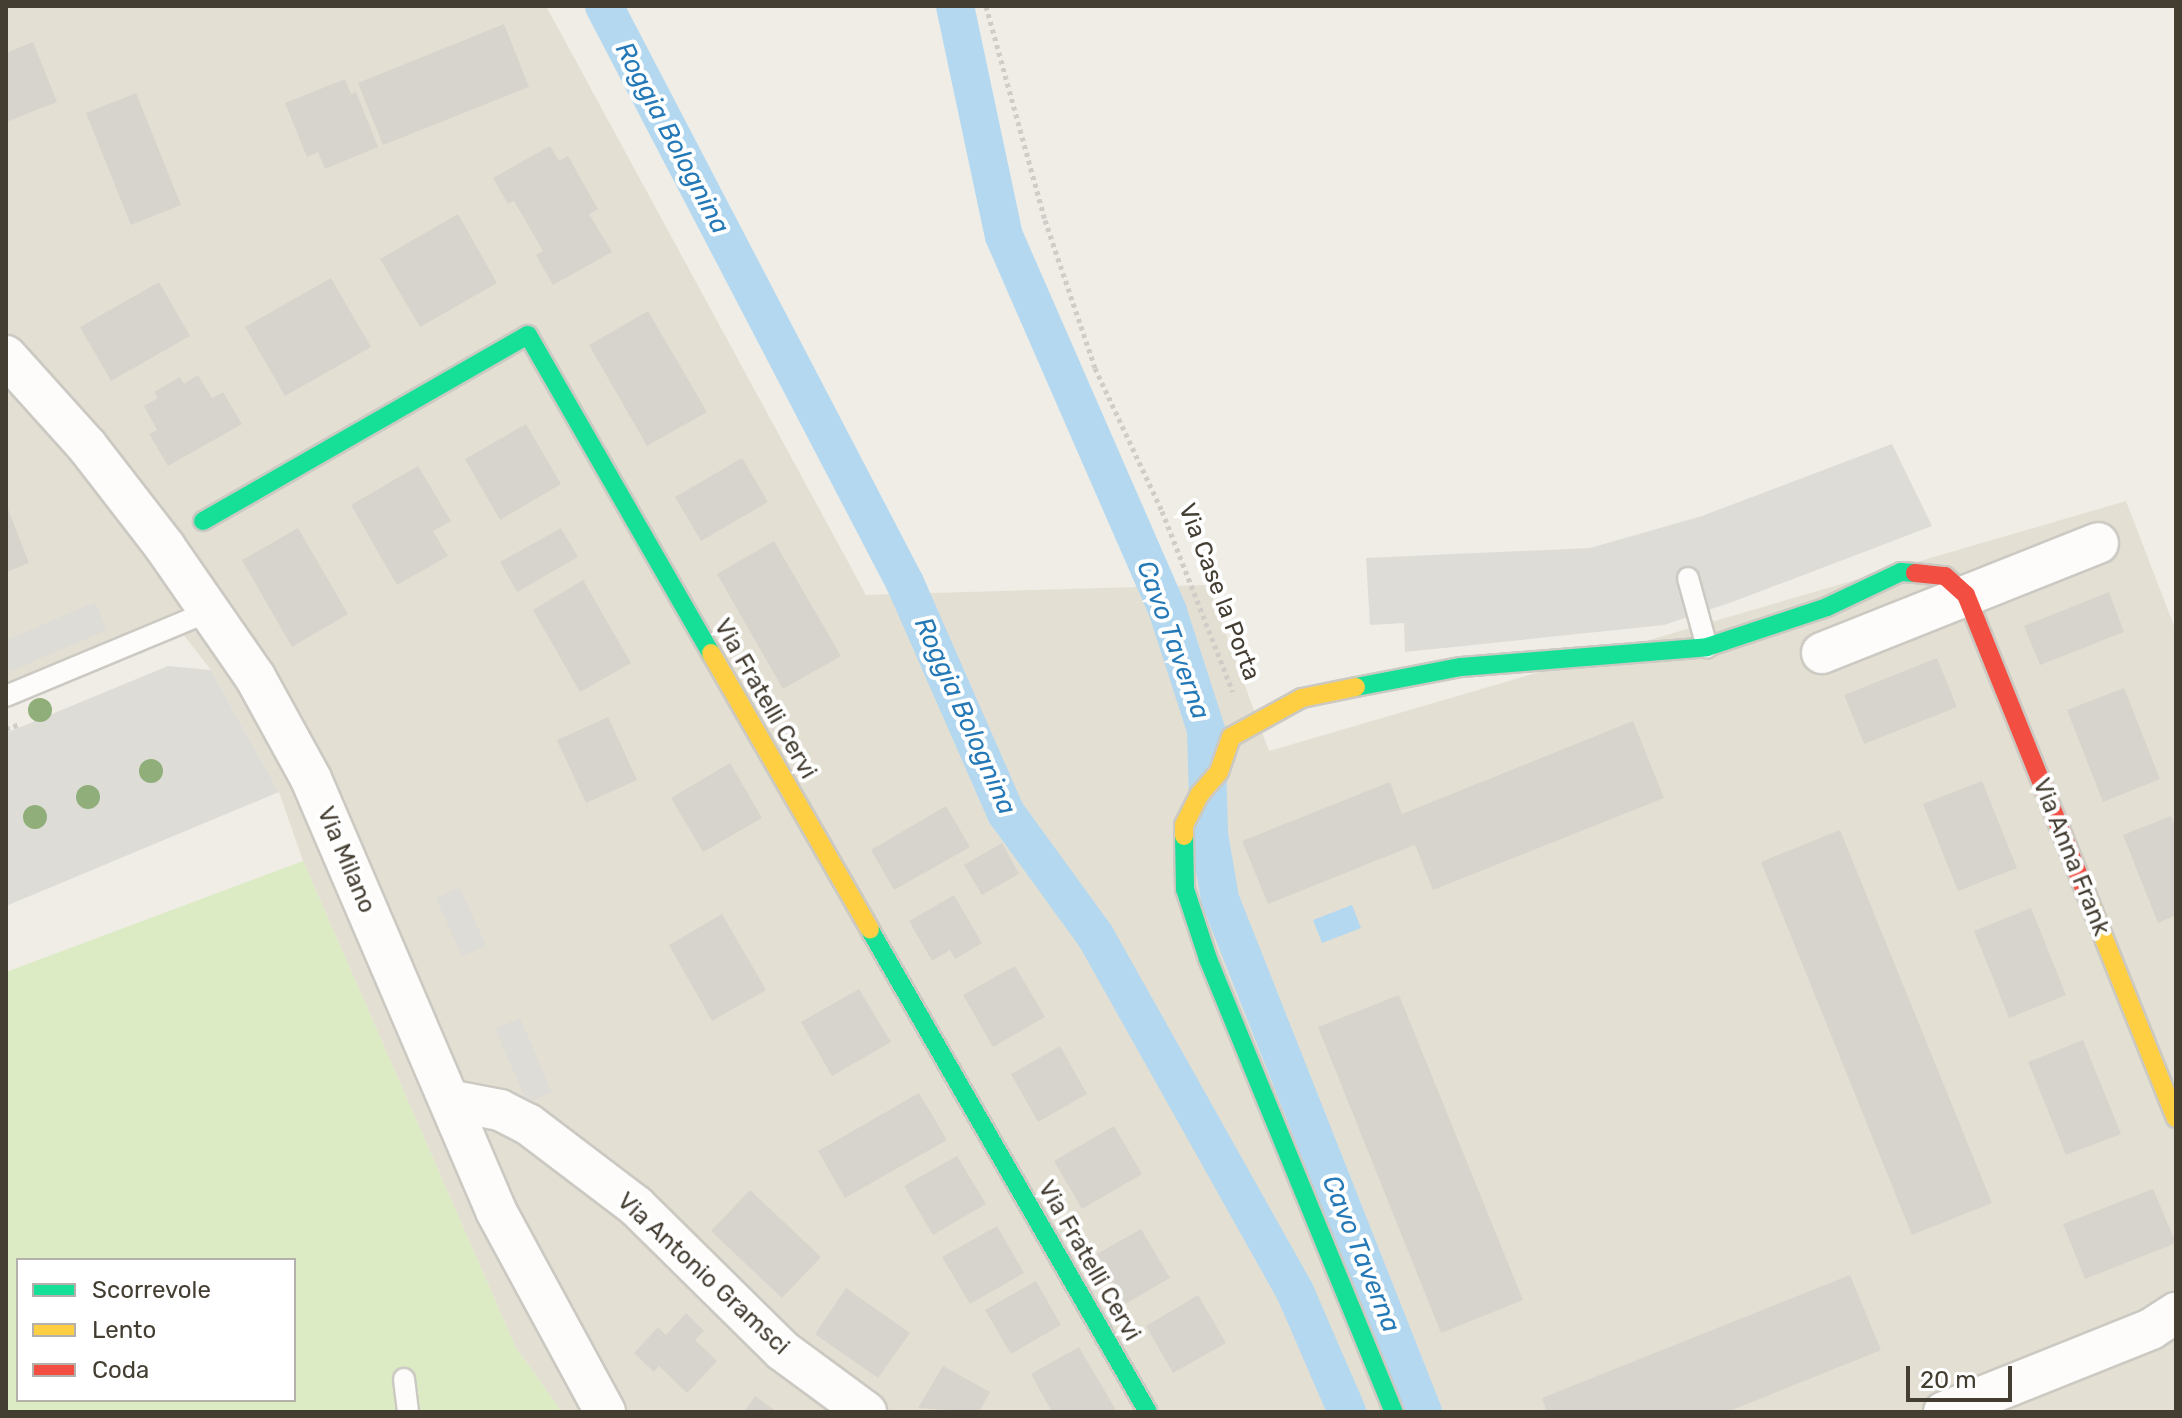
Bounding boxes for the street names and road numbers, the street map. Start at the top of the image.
street label: Via Case la Porta [1172,500,1266,684]
street label: Via Fratelli Cervi [707,614,823,784]
street label: Via Anna Frank [2026,774,2116,940]
street label: Via Milano [311,802,381,918]
street label: Via Fratelli Cervi [1031,1176,1147,1346]
street label: Via Antonio Gramsci [611,1187,795,1361]

